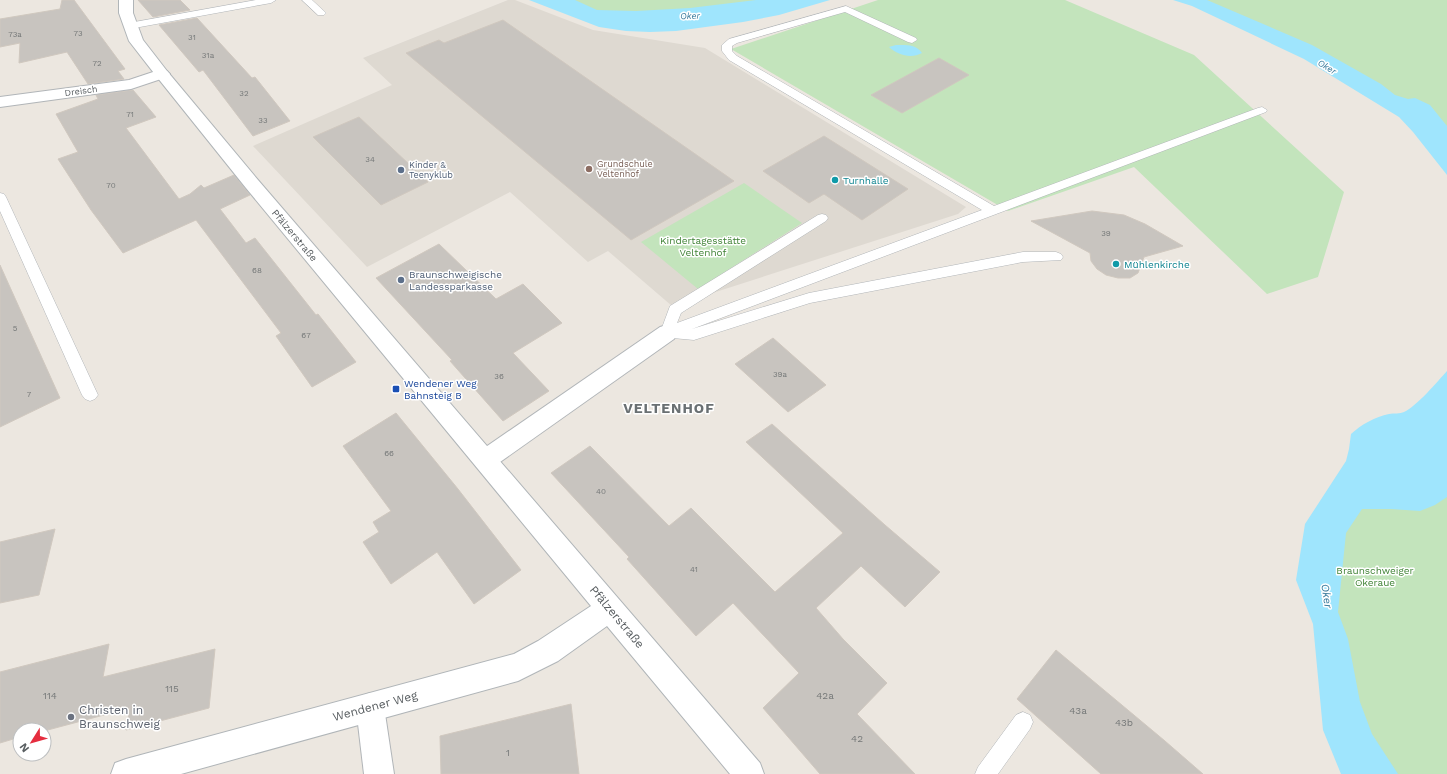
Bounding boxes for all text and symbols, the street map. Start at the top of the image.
water label: Oker [680,11,701,21]
house number: 73 [73,29,83,38]
house number: 73a [8,30,22,39]
house number: 31 [188,33,196,42]
house number: 31a [202,51,215,60]
water label: Oker [1316,58,1339,77]
house number: 72 [92,59,102,68]
street label: Dreisch [64,84,98,98]
house number: 32 [239,89,249,98]
house number: 71 [126,110,134,119]
house number: 33 [258,116,268,125]
house number: 34 [365,155,375,164]
place label: Grundschule Veltenhof [597,159,653,179]
place label: Kinder & Teenyklub [409,160,453,180]
marker: Grundschule Veltenhof [584,164,594,174]
marker: Kinder & Teenyklub [396,165,406,175]
marker: Turnhalle [830,175,840,185]
place label: Turnhalle [843,175,889,186]
house number: 70 [106,181,116,190]
street label: Pfälzerstraße [270,207,320,264]
house number: 39 [1101,229,1111,238]
park label: Kindertagesstätte Veltenhof [660,235,746,258]
marker: Mühlenkirche [1111,259,1121,269]
place label: Mühlenkirche [1124,259,1190,270]
house number: 68 [252,266,262,275]
place label: Braunschweigische Landessparkasse [409,269,502,292]
marker: Braunschweigische Landessparkasse [396,275,406,285]
house number: 5 [13,324,18,333]
house number: 67 [301,331,311,340]
house number: 39a [773,370,788,379]
house number: 36 [494,372,504,381]
place label: Wendener Weg Bahnsteig B [404,378,477,401]
marker: Wendener Weg Bahnsteig B [391,384,401,394]
house number: 7 [27,390,32,399]
district label: VELTENHOF [623,400,715,416]
house number: 66 [384,449,394,458]
house number: 40 [596,487,606,496]
house number: 41 [690,565,698,574]
park label: Braunschweiger Okeraue [1336,565,1414,588]
street label: Pfälzerstraße [587,583,647,651]
water label: Oker [1318,583,1335,610]
house number: 115 [165,683,179,694]
street label: Wendener Weg [331,688,419,724]
house number: 114 [43,690,57,701]
house number: 42a [816,690,834,701]
place label: Christen in Braunschweig [79,703,161,731]
house number: 43a [1069,705,1087,716]
marker: Christen in Braunschweig [66,712,76,722]
house number: 43b [1115,717,1133,728]
north arrow [12,722,52,762]
house number: 42 [851,733,863,744]
text: N [17,741,32,755]
house number: 1 [506,747,510,758]

